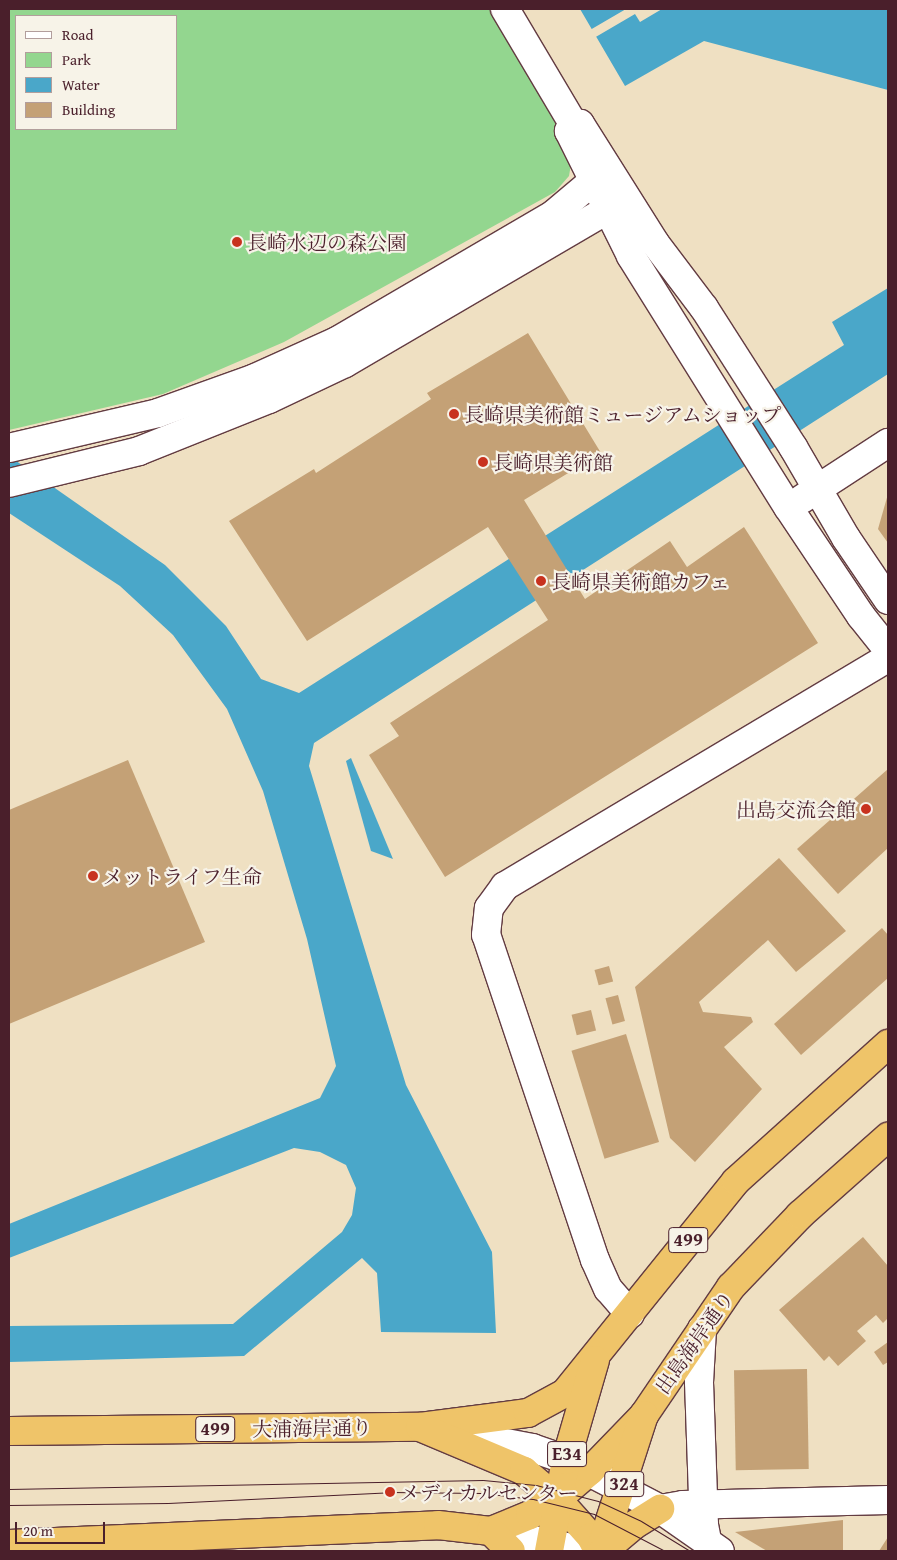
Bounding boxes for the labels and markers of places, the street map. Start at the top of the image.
place label: 長崎水辺の森公園 [247,230,407,254]
marker: 長崎水辺の森公園 [231,236,243,248]
place label: 長崎県美術館ミュージアムショップ [464,402,784,426]
marker: 長崎県美術館ミュージアムショップ [448,408,460,420]
place label: 長崎県美術館 [493,450,613,474]
marker: 長崎県美術館 [477,456,489,468]
place label: 長崎県美術館カフェ [551,569,731,593]
marker: 長崎県美術館カフェ [535,575,547,587]
place label: 出島交流会館 [736,797,856,821]
marker: 出島交流会館 [860,803,872,815]
place label: メットライフ生命 [103,864,263,888]
marker: メットライフ生命 [87,870,99,882]
place label: メディカルセンター [400,1480,580,1504]
marker: メディカルセンター [384,1486,396,1498]

